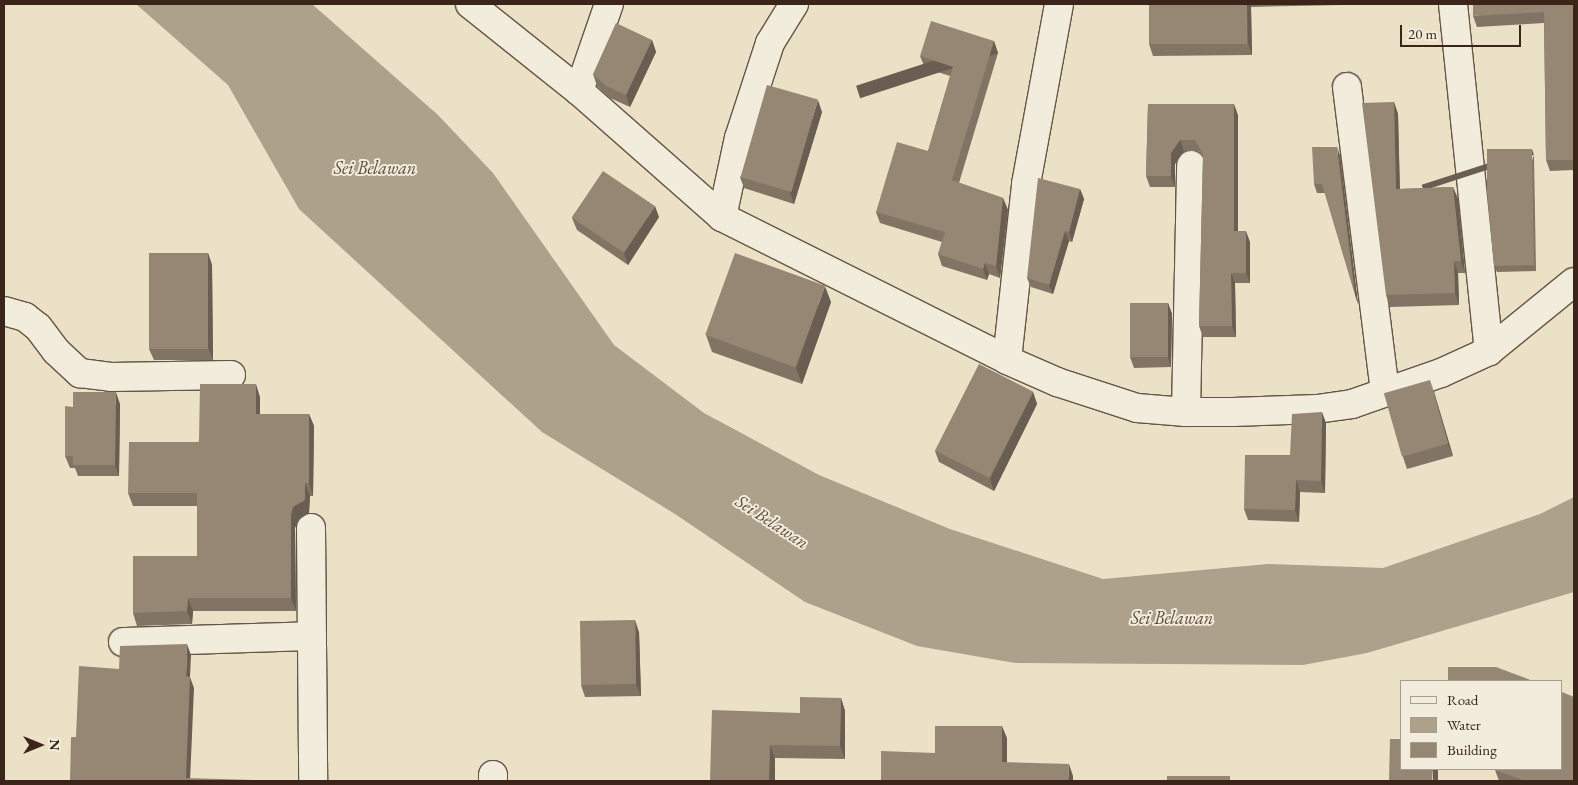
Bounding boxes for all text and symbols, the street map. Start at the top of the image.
scale bar [1403,15,1524,47]
text: 20 m [1408,24,1437,43]
water label: Sei Belawan [334,157,416,179]
water label: Sei Belawan [731,490,813,554]
water label: Sei Belawan [1131,607,1213,629]
legend [1400,680,1563,770]
text: Road [1447,690,1478,709]
text: Water [1447,715,1481,734]
north arrow [15,720,65,770]
text: N [46,739,64,751]
text: Building [1447,740,1497,759]

